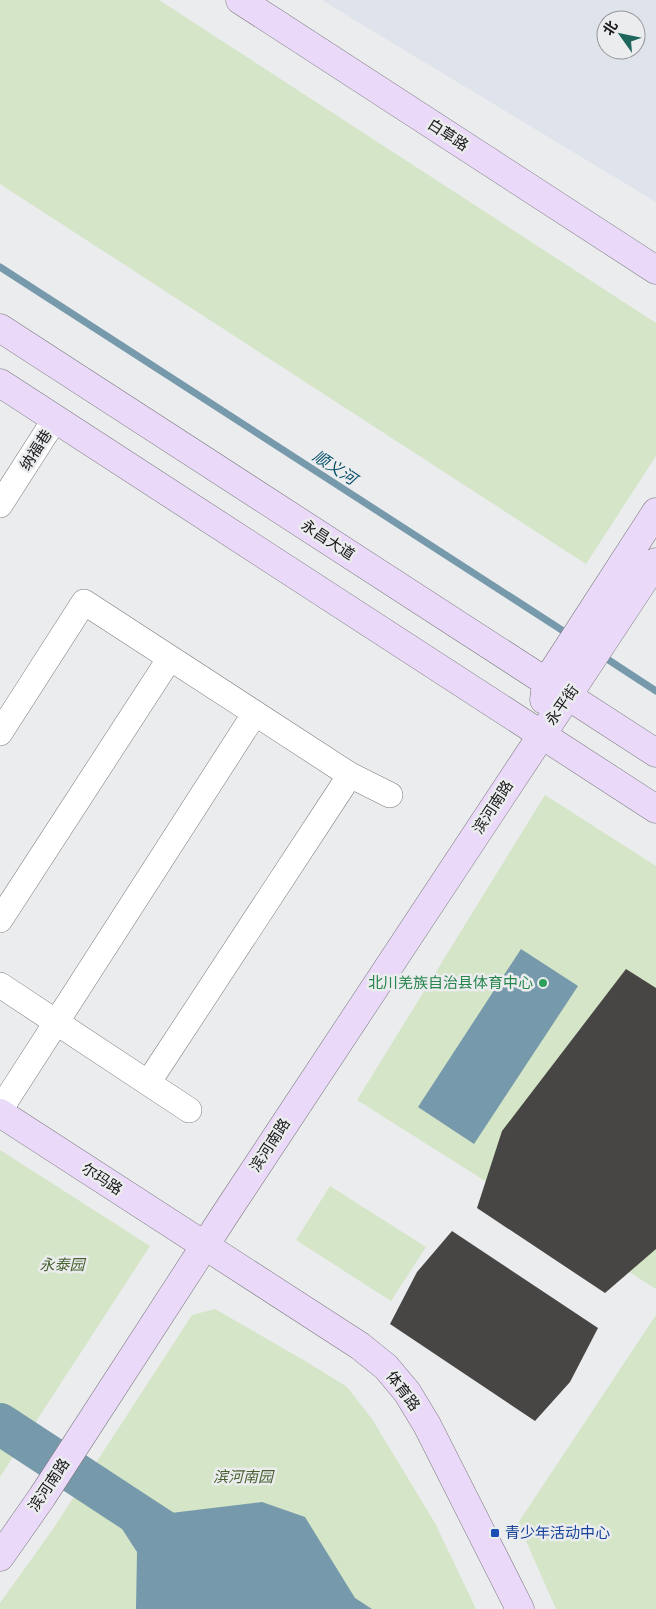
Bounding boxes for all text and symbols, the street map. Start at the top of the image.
north arrow [596,10,646,60]
text: 北 [597,16,621,39]
street label: 白草路 [424,113,473,155]
street label: 纳福巷 [14,425,56,474]
water label: 顺义河 [309,443,365,491]
street label: 永昌大道 [298,514,360,564]
street label: 永平街 [539,680,582,729]
street label: 滨河南路 [467,775,517,837]
place label: 北川羌族自治县体育中心 [368,971,533,992]
marker: 北川羌族自治县体育中心 [537,977,549,989]
street label: 滨河南路 [244,1113,294,1175]
street label: 尔玛路 [78,1157,127,1199]
park label: 永泰园 [39,1253,86,1274]
street label: 体育路 [382,1366,426,1414]
street label: 滨河南路 [22,1453,73,1515]
park label: 滨河南园 [213,1465,275,1486]
place label: 青少年活动中心 [505,1521,610,1542]
marker: 青少年活动中心 [489,1527,501,1539]

